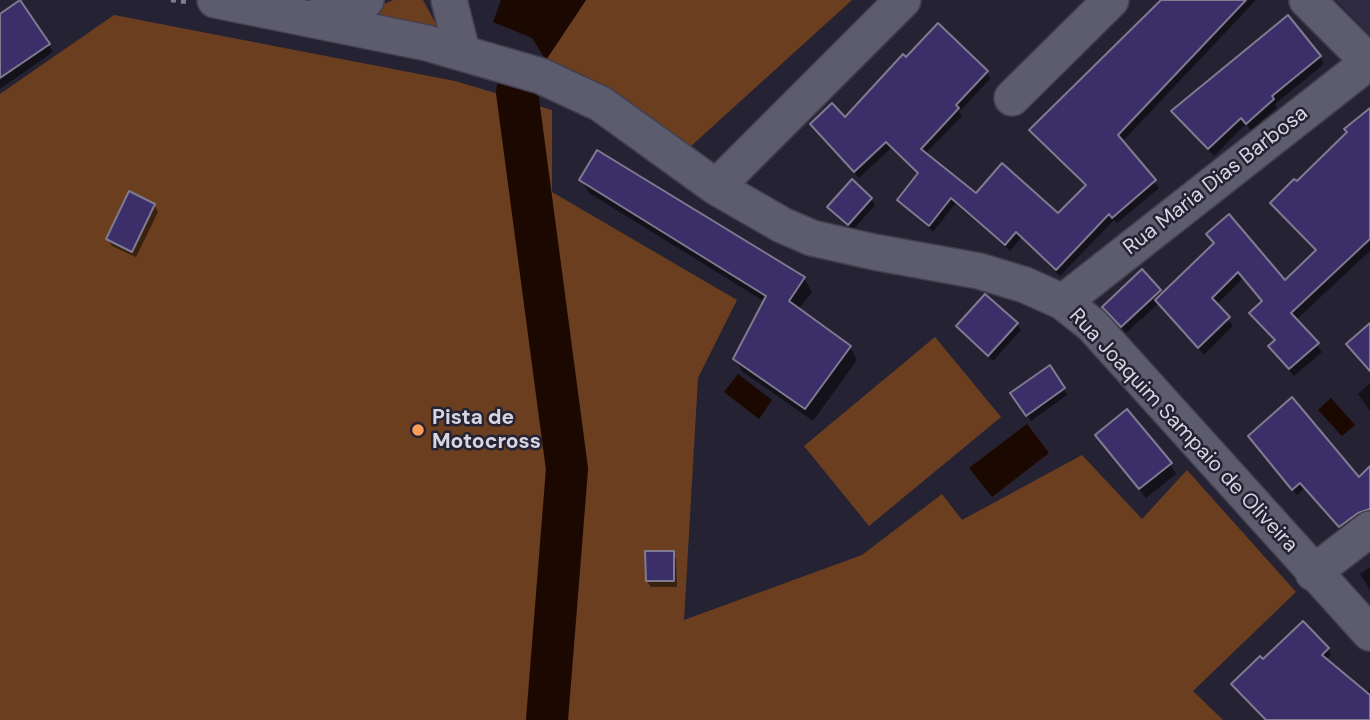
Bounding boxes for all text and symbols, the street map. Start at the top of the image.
street label: Rua Maria Dias Barbosa [1119,101,1313,261]
street label: Rua Joaquim Sampaio de Oliveira [1063,304,1303,558]
place label: Pista de Motocross [432,405,541,455]
marker: Pista de Motocross [410,422,426,438]

